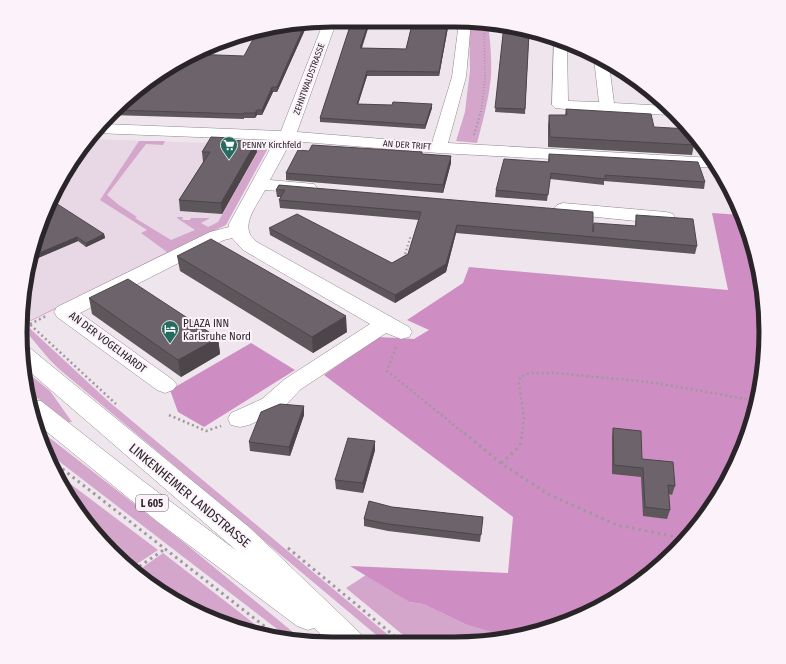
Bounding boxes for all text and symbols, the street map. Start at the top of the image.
street label: ZEHNTWALDSTRASSE [291,42,327,116]
supermarket icon: PENNY Kirchfeld [219,135,239,160]
street label: AN DER TRIFT [383,138,432,152]
place label: PENNY Kirchfeld [242,140,301,150]
street label: AN DER VOGELHARDT [66,309,150,376]
place label: PLAZA INN Karlsruhe Nord [183,317,251,343]
hotel icon: PLAZA INN Karlsruhe Nord [160,319,180,344]
street label: LINKENHEIMER LANDSTRASSE [126,440,253,551]
road number: L 605 [136,495,168,511]

